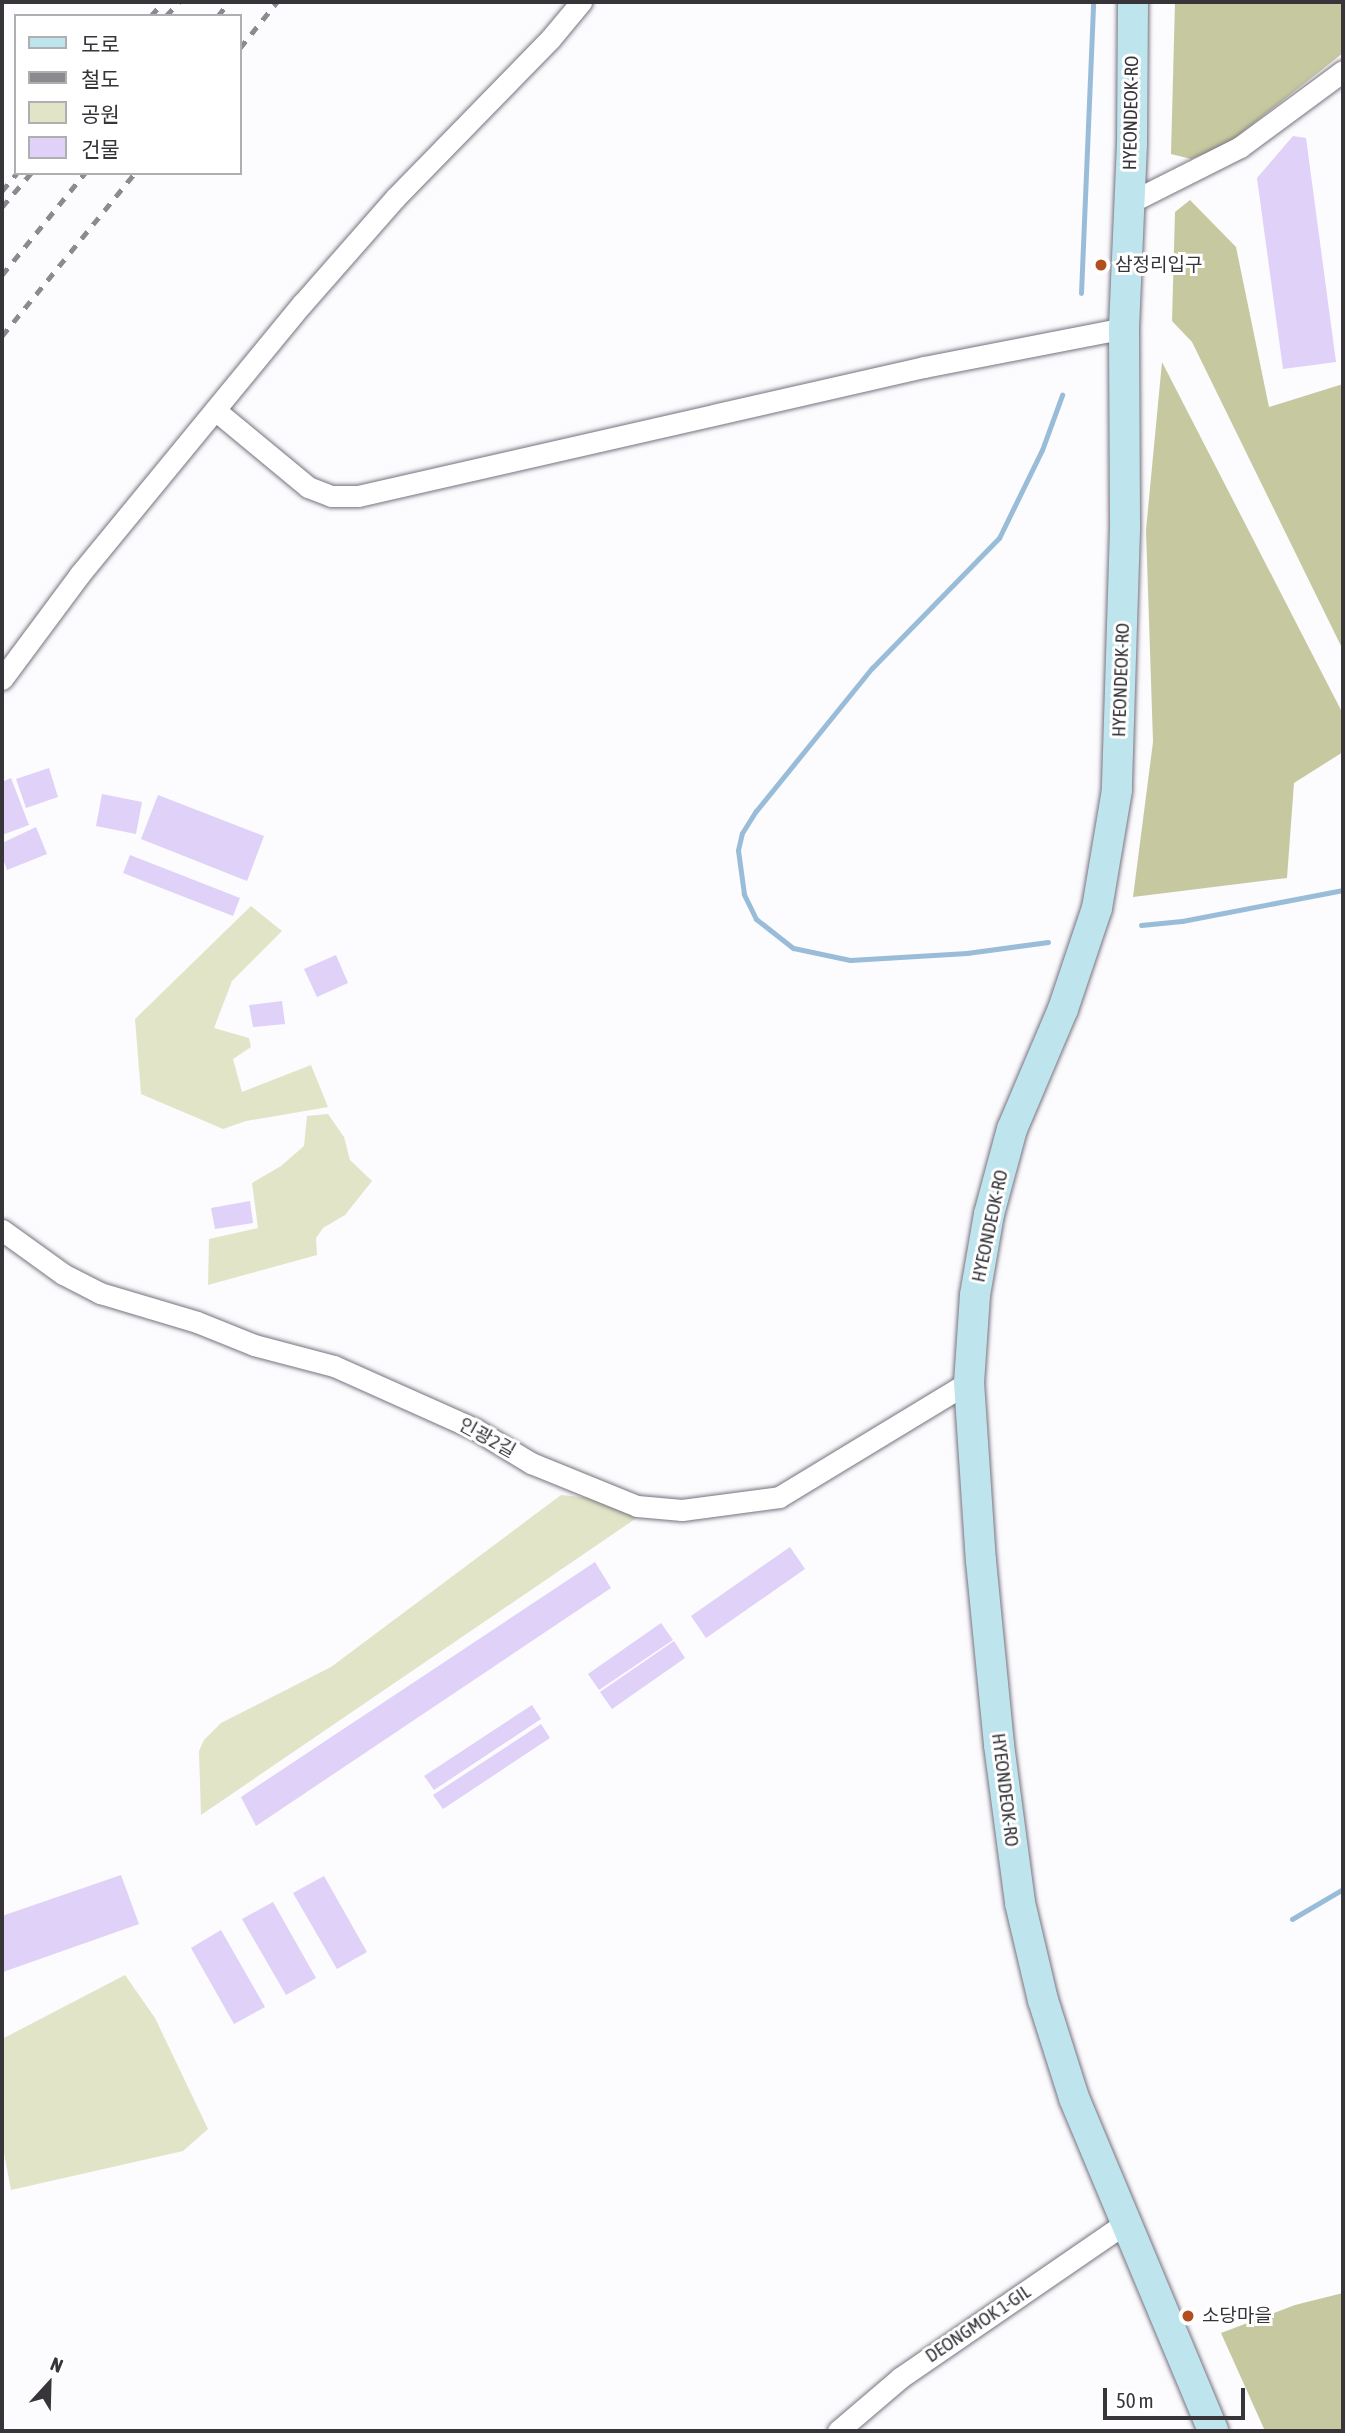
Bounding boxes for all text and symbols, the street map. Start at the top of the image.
legend [14,14,242,175]
text: 도로 [81,32,120,56]
street label: HYEONDEOK-RO [1119,56,1143,170]
text: 철도 [81,67,120,91]
text: 공원 [81,102,120,126]
text: 건물 [81,137,120,161]
place label: 삼정리입구 [1115,254,1202,276]
marker: 삼정리입구 [1093,257,1109,273]
street label: HYEONDEOK-RO [1108,623,1134,737]
street label: HYEONDEOK-RO [967,1168,1013,1284]
street label: 인광2길 [455,1413,519,1463]
street label: HYEONDEOK-RO [987,1732,1023,1848]
street label: DEONGMOK 1-GIL [921,2280,1035,2368]
place label: 소당마을 [1202,2305,1272,2327]
marker: 소당마을 [1180,2308,1196,2324]
north arrow [14,2349,84,2419]
text: N [48,2352,66,2377]
scale bar [1107,2374,1249,2418]
text: 50 m [1116,2388,1154,2412]

